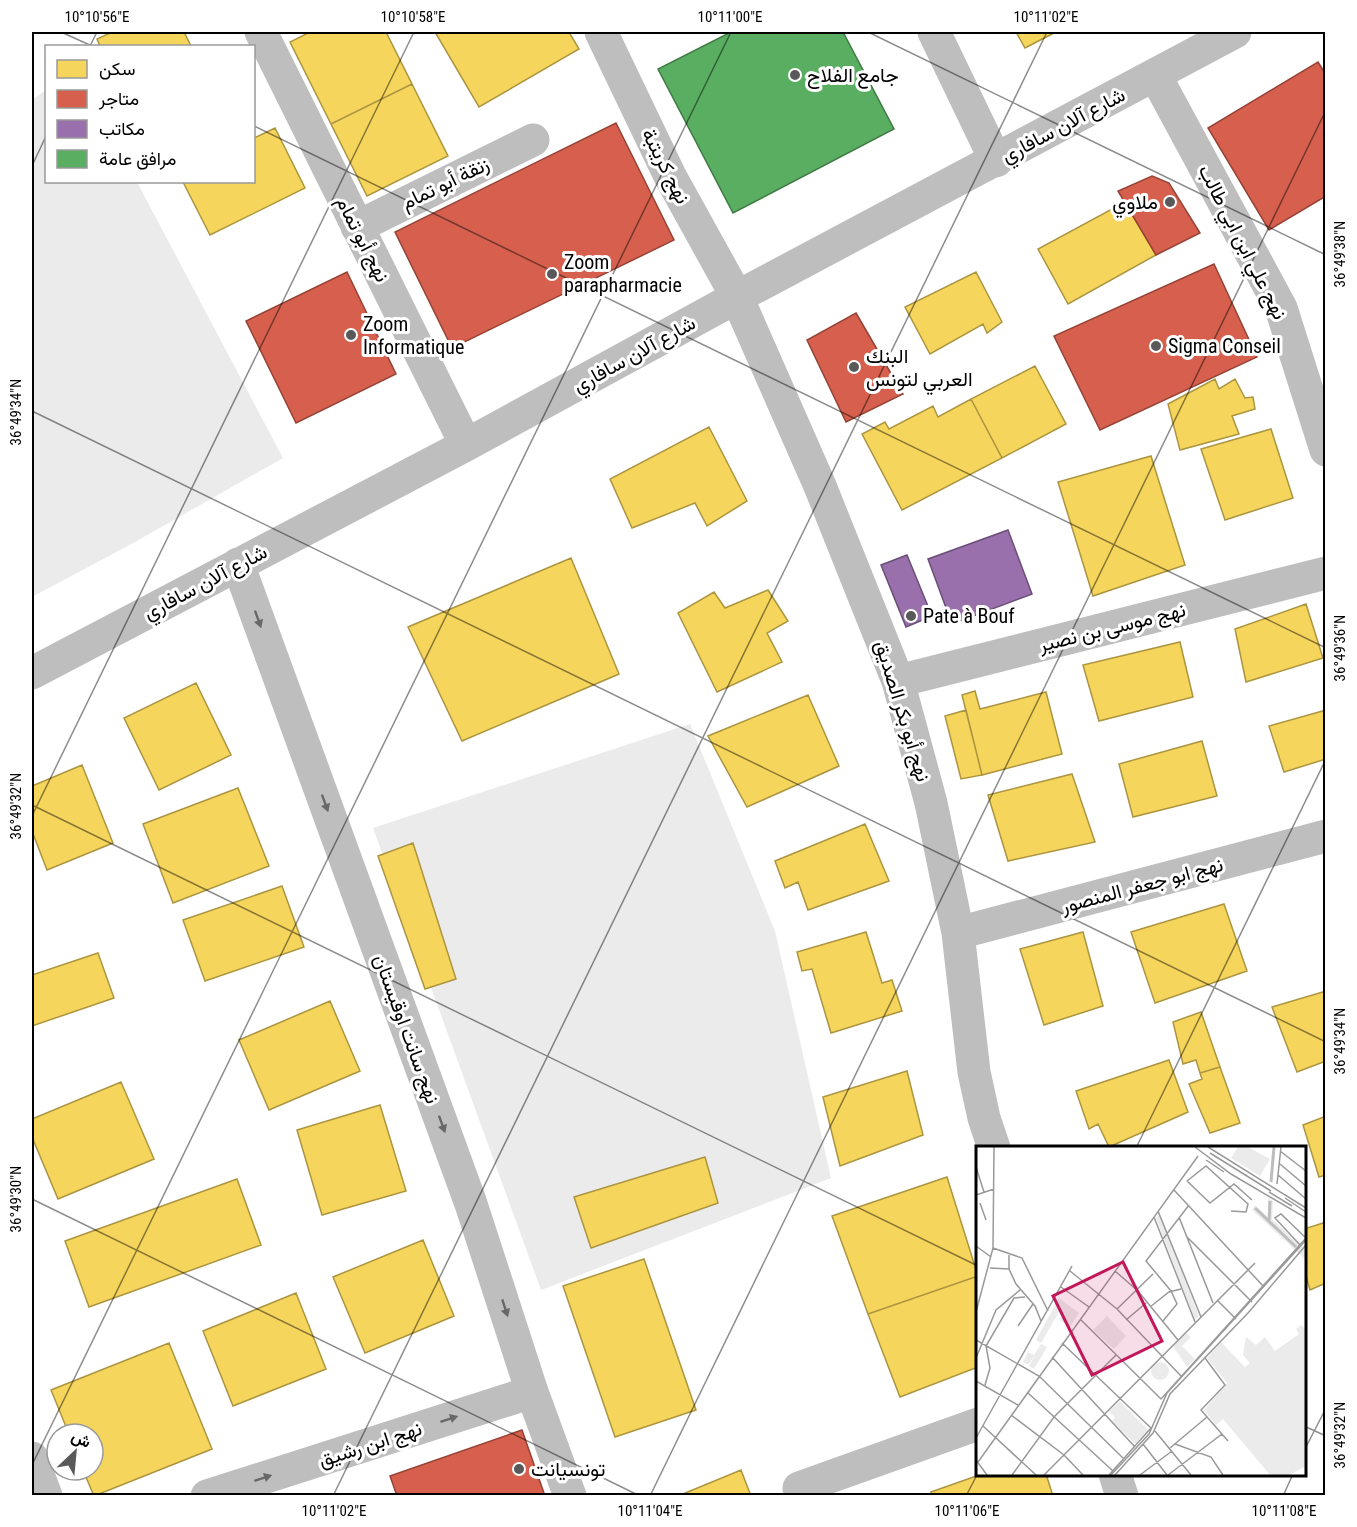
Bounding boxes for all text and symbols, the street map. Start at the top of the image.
text: 10°10'56"E [65,8,129,26]
text: 10°10'58"E [381,8,445,26]
text: 10°11'00"E [698,8,762,26]
text: 10°11'02"E [1014,8,1078,26]
legend [45,45,255,183]
text: سكن [99,58,135,80]
place label: جامع الفلاح [807,63,899,89]
marker: جامع الفلاح [788,68,802,82]
street label: شارع آلان سافاري [997,82,1131,172]
text: متاجر [98,88,139,110]
text: مكاتب [99,118,145,139]
street label: نهج كريتبة [635,124,695,209]
text: مرافق عامة [99,148,176,170]
street label: زنقة أبو تمام [397,151,493,215]
street label: نهج علي ابن ابي طالب [1189,161,1292,326]
place label: ملاوي [1112,190,1158,219]
street label: نهج أبو تمام [329,192,395,287]
marker: ملاوي [1163,195,1177,209]
text: 36°49'38"N [1331,221,1349,287]
place label: Zoom parapharmacie [564,250,682,297]
marker: Zoom parapharmacie [545,267,559,281]
street label: شارع آلان سافاري [568,310,702,402]
place label: Zoom Informatique [363,312,464,359]
marker: Zoom Informatique [344,328,358,342]
place label: Sigma Conseil [1168,334,1281,358]
marker: Sigma Conseil [1149,339,1163,353]
place label: البنك العربي لتونس [866,344,973,396]
marker: البنك العربي لتونس [847,360,861,374]
text: 36°49'34"N [7,379,25,445]
street label: شارع آلان سافاري [139,539,273,629]
street label: نهج موسى بن نصير [1035,597,1188,659]
place label: Pate à Bouf [923,604,1015,628]
marker: Pate à Bouf [904,609,918,623]
one-way arrow [254,610,263,628]
text: 36°49'36"N [1331,615,1349,681]
street label: نهج أبو بكر الصديق [868,638,936,785]
text: 36°49'32"N [7,773,25,839]
one-way arrow [320,794,330,812]
street label: نهج ابو جعفر المنصور [1057,852,1226,920]
street label: نهج سانت اوقيستان [367,951,445,1108]
text: 36°49'34"N [1331,1008,1349,1074]
one-way arrow [437,1115,447,1133]
inset map [976,1146,1306,1476]
text: 36°49'30"N [7,1166,25,1232]
one-way arrow [501,1299,510,1317]
text: 36°49'32"N [1331,1402,1349,1468]
one-way arrow [440,1413,458,1423]
street label: نهج ابن رشيق [315,1416,425,1474]
north arrow [45,1422,105,1482]
text: ش [69,1426,94,1452]
place label: تونسيانت [531,1457,605,1482]
marker: تونسيانت [512,1462,526,1476]
one-way arrow [254,1473,272,1482]
text: 10°11'02"E [302,1502,366,1520]
text: 10°11'04"E [618,1502,682,1520]
text: 10°11'06"E [935,1502,999,1520]
text: 10°11'08"E [1252,1502,1316,1520]

